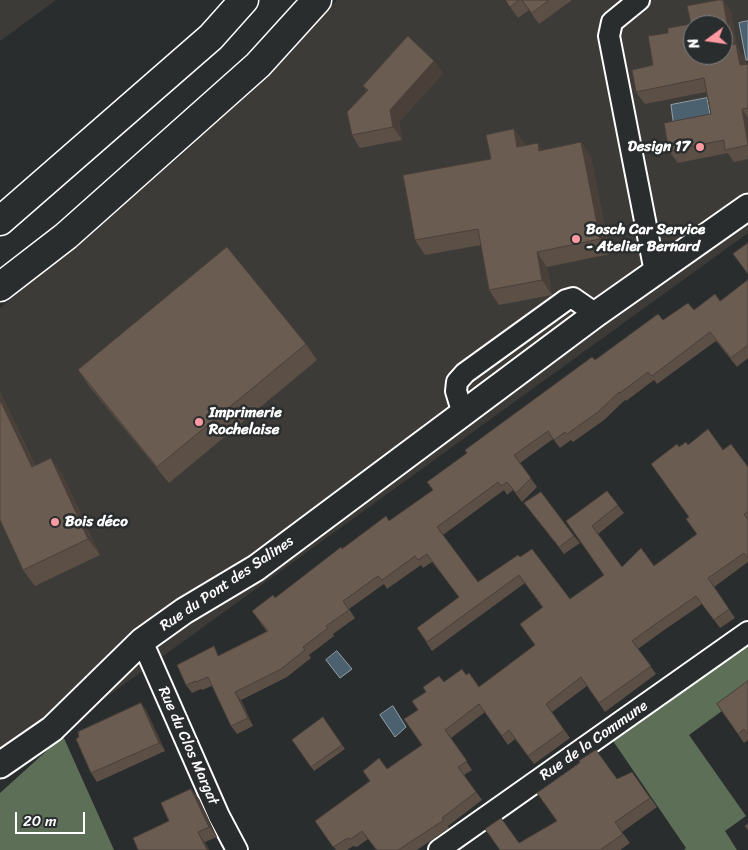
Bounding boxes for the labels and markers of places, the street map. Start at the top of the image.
place label: Design 17 [628,138,690,156]
marker: Design 17 [694,141,706,153]
place label: Bosch Car Service - Atelier Bernard [586,221,705,256]
marker: Bosch Car Service - Atelier Bernard [570,233,582,245]
place label: Imprimerie Rochelaise [209,404,282,439]
marker: Imprimerie Rochelaise [193,416,205,428]
place label: Bois déco [65,513,128,531]
marker: Bois déco [49,516,61,528]

